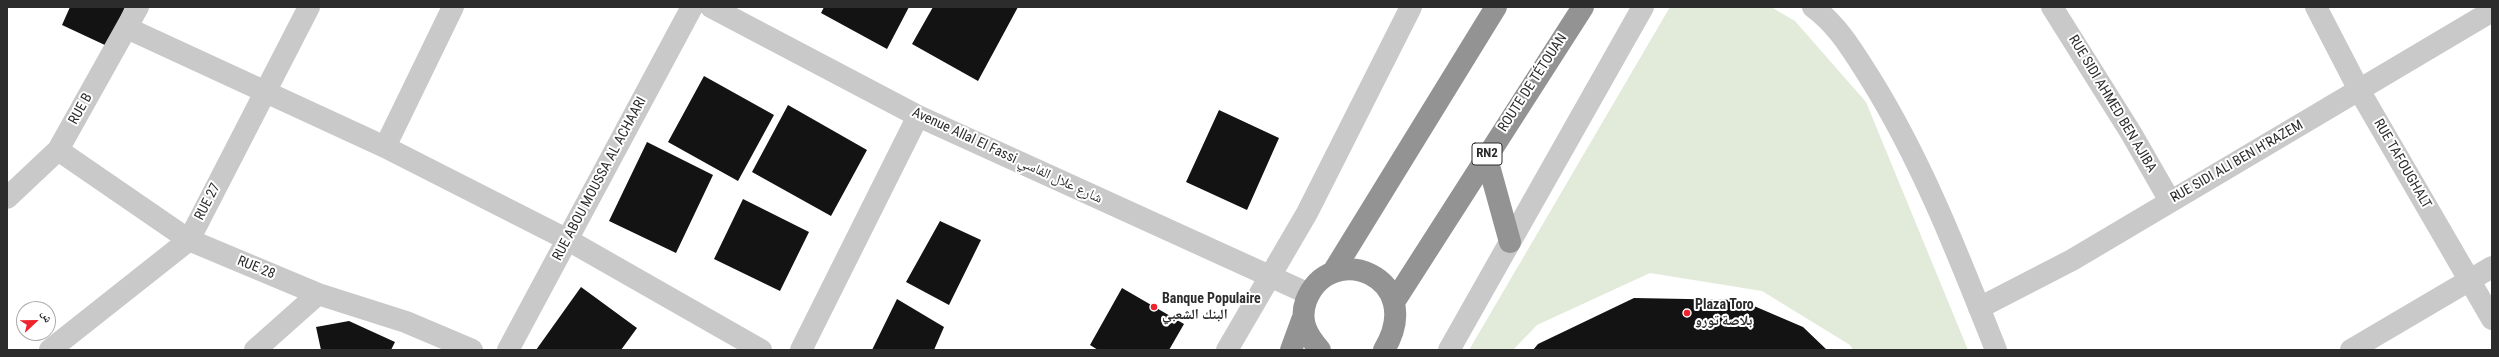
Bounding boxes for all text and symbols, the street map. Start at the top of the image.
street label: ROUTE DE TÉTOUAN [1495,31,1571,135]
street label: RUE SIDI AHMED BEN AJIBA [2064,32,2160,176]
street label: RUE B [66,90,96,128]
street label: RUE ABOU MOUSSA AL ACHAARI [550,94,650,264]
street label: Avenue Allal El Fassi شارع علال الفاسي [909,104,1105,208]
street label: RUE TAFOUGHALT [2370,116,2434,212]
street label: RUE SIDI ALI BEN H'RAZEM [2168,117,2306,207]
road number: RN2 [1472,143,1502,165]
street label: RUE 27 [192,181,224,223]
street label: RUE 28 [235,253,277,283]
place label: Banque Populaire البنك الشعبي [1162,291,1261,324]
place label: Plaza Toro بلاصة تورو [1695,297,1754,330]
north arrow [16,301,56,341]
marker: Banque Populaire البنك الشعبي [1149,302,1159,312]
marker: Plaza Toro بلاصة تورو [1682,308,1692,318]
text: ش [38,309,55,325]

